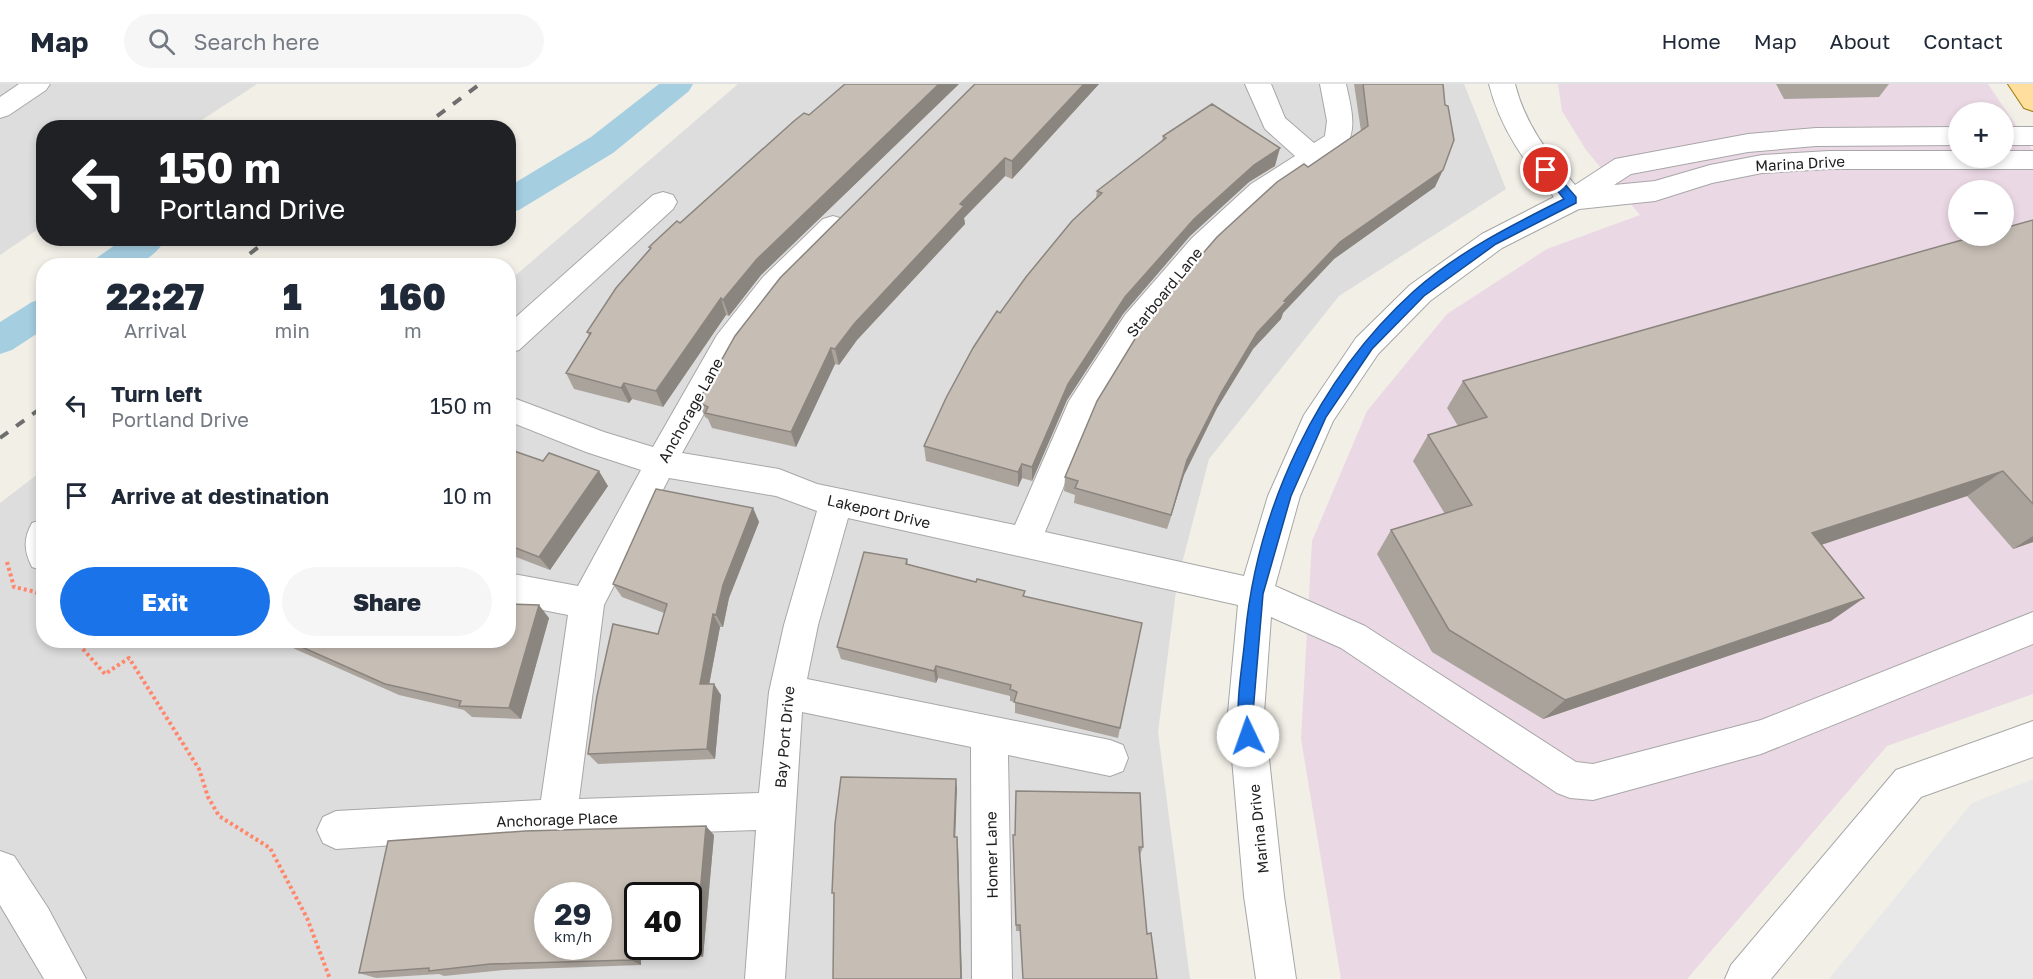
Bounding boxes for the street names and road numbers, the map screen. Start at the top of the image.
street label: Marina Drive [1755,152,1846,174]
street label: Starboard Lane [1122,243,1206,340]
street label: Anchorage Lane [654,354,726,465]
street label: Lakeport Drive [826,490,933,532]
street label: Bay Port Drive [771,685,797,789]
street label: Marina Drive [1244,783,1272,875]
street label: Anchorage Place [496,808,618,830]
street label: Homer Lane [981,811,1001,899]

